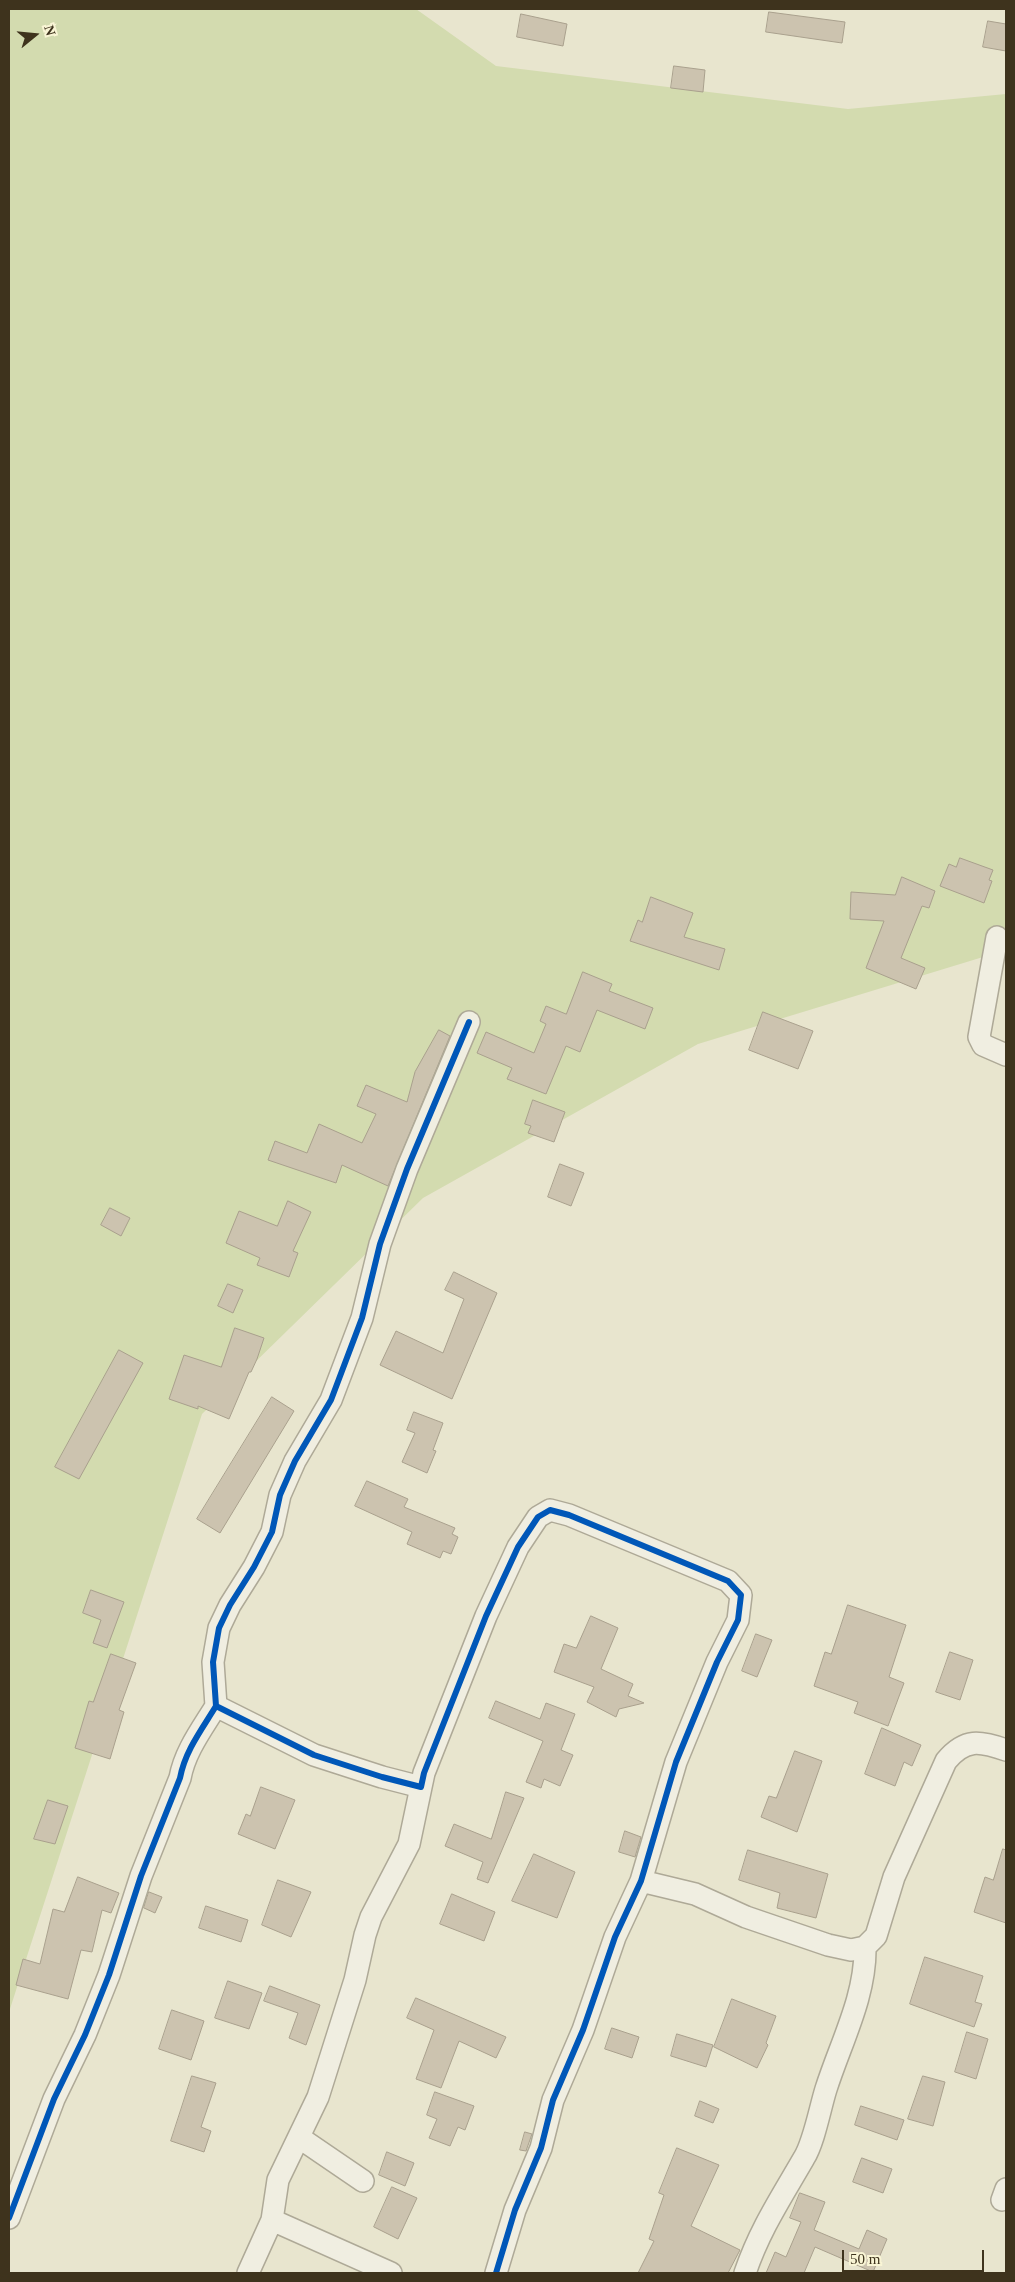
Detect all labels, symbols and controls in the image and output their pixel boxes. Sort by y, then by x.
north arrow [10,10,60,60]
text: N [41,23,58,38]
scale bar [845,2240,988,2272]
text: 50 m [850,2251,880,2267]

